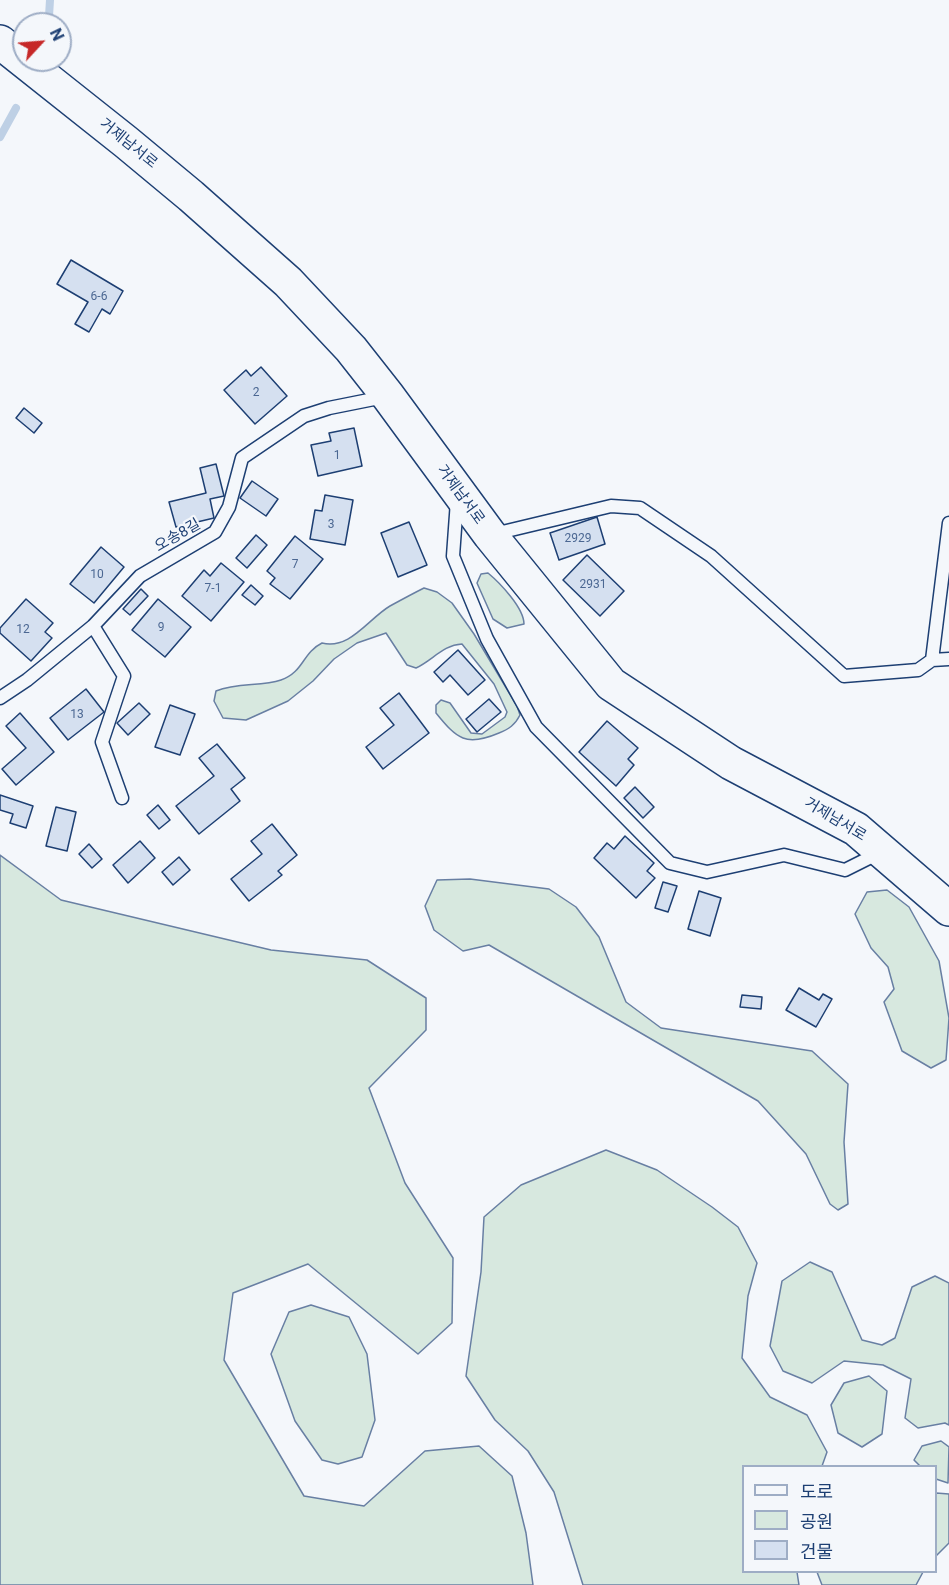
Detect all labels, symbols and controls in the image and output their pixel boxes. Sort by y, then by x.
north arrow [12,12,72,72]
text: N [46,26,68,44]
street label: 거제남서로 [96,115,160,173]
house number: 6-6 [91,290,107,304]
house number: 2 [253,386,259,400]
house number: 1 [334,449,340,463]
street label: 거제남서로 [432,462,488,528]
street label: 오송8길 [152,516,204,556]
house number: 3 [328,518,334,532]
house number: 2929 [565,532,591,546]
house number: 7 [292,558,298,572]
house number: 10 [90,568,104,582]
house number: 2931 [580,578,606,592]
house number: 7-1 [205,582,221,596]
house number: 9 [158,621,164,635]
house number: 12 [16,623,30,637]
house number: 13 [70,708,84,722]
street label: 거제남서로 [801,795,869,845]
legend [742,1465,937,1573]
text: 도로 [800,1481,833,1502]
text: 공원 [800,1511,833,1532]
text: 건물 [800,1541,833,1562]

